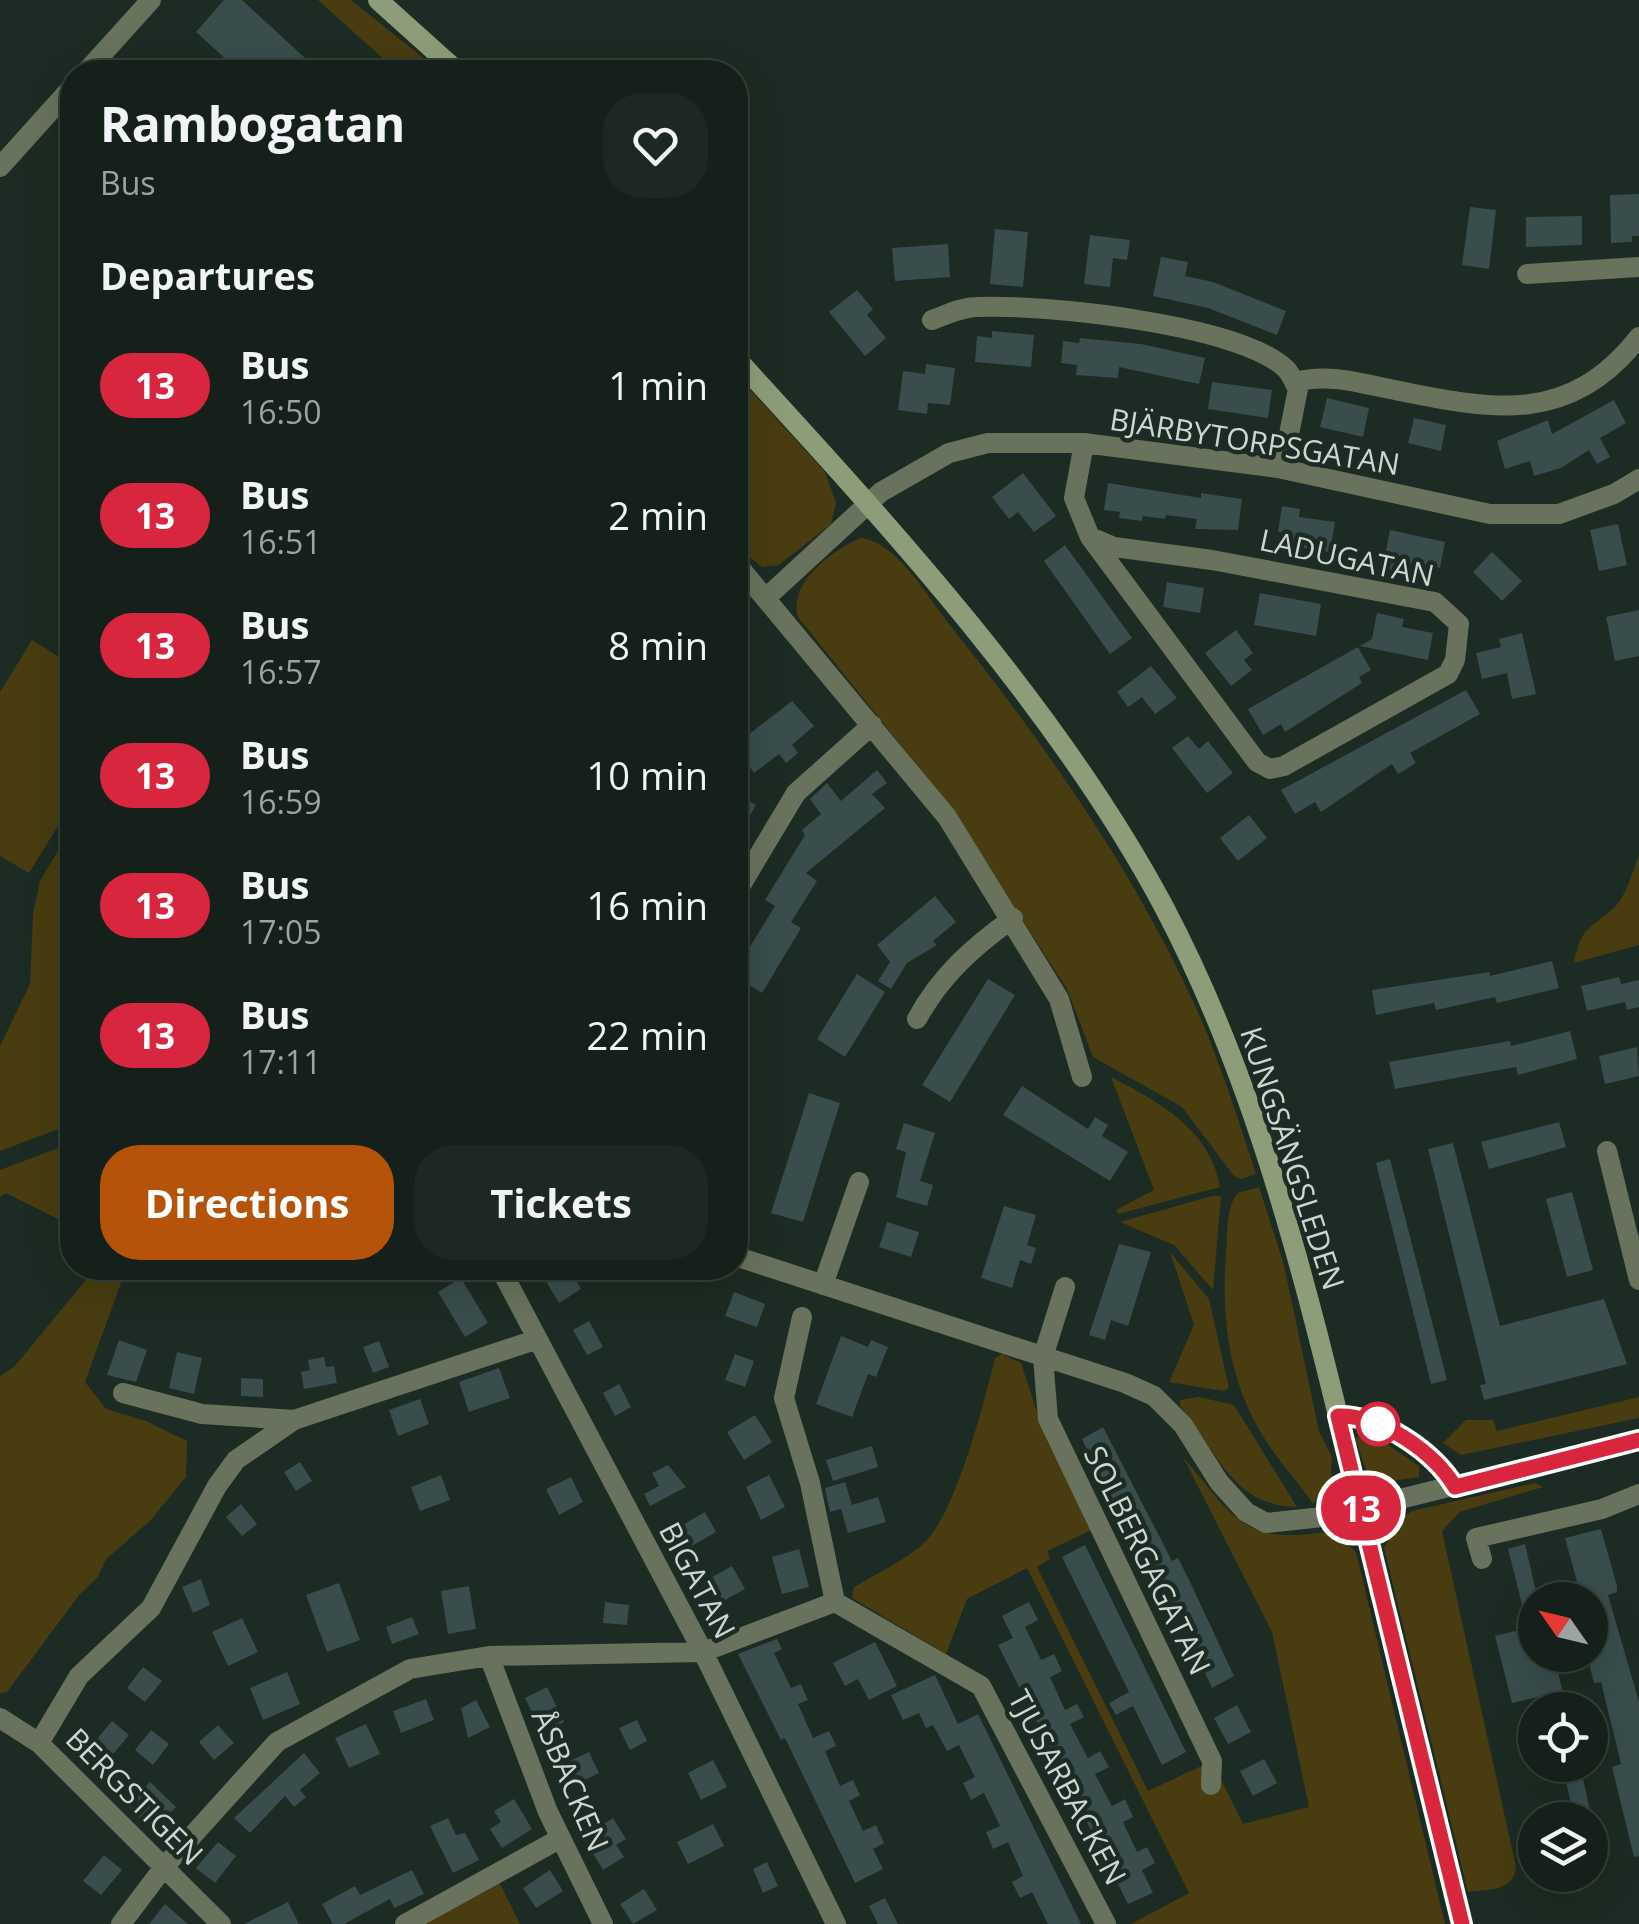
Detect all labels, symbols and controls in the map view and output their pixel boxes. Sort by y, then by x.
text: Rambogatan [100,91,405,156]
button: heart [603,93,708,198]
text: Bus [100,161,156,204]
text: Departures [100,249,315,301]
text: Bus [240,338,309,390]
text: 1 min [608,359,708,411]
text: 13 [135,362,175,409]
text: 16:50 [240,390,322,433]
street label: BJÄRBYTORPSGATAN [1107,398,1403,484]
text: Bus [240,468,309,520]
text: 2 min [608,489,708,541]
text: 13 [135,492,175,539]
street label: LADUGATAN [1256,519,1438,595]
text: 16:51 [240,520,322,563]
text: Bus [240,598,309,650]
text: 8 min [608,619,708,671]
text: 13 [135,622,175,669]
text: 16:57 [240,650,322,693]
text: Bus [240,728,309,780]
text: 10 min [587,749,708,801]
text: 13 [135,752,175,799]
text: 16:59 [240,780,322,823]
text: Bus [240,858,309,910]
text: 16 min [587,879,708,931]
text: 13 [135,882,175,929]
text: 17:05 [240,910,322,953]
text: Bus [240,988,309,1040]
text: 22 min [587,1009,708,1061]
text: 13 [135,1012,175,1059]
street label: KUNGSÄNGSLEDEN [1231,1021,1355,1295]
text: 17:11 [240,1040,322,1083]
button: Directions [100,1145,394,1260]
button: Tickets [414,1145,708,1260]
unlabelled marker [1357,1403,1399,1445]
street label: SOLBERGAGATAN [1075,1439,1221,1681]
line badge: 13 [1316,1476,1406,1540]
text: 13 [1341,1485,1381,1532]
street label: BIGATAN [650,1514,746,1646]
north arrow [1518,1582,1608,1672]
map controls [1518,1582,1608,1892]
street label: TJUSARBACKEN [999,1682,1137,1892]
button: locate [1518,1692,1608,1782]
street label: ÅSBACKEN [523,1703,619,1857]
street label: BERGSTIGEN [57,1718,213,1874]
button: layers [1518,1802,1608,1892]

